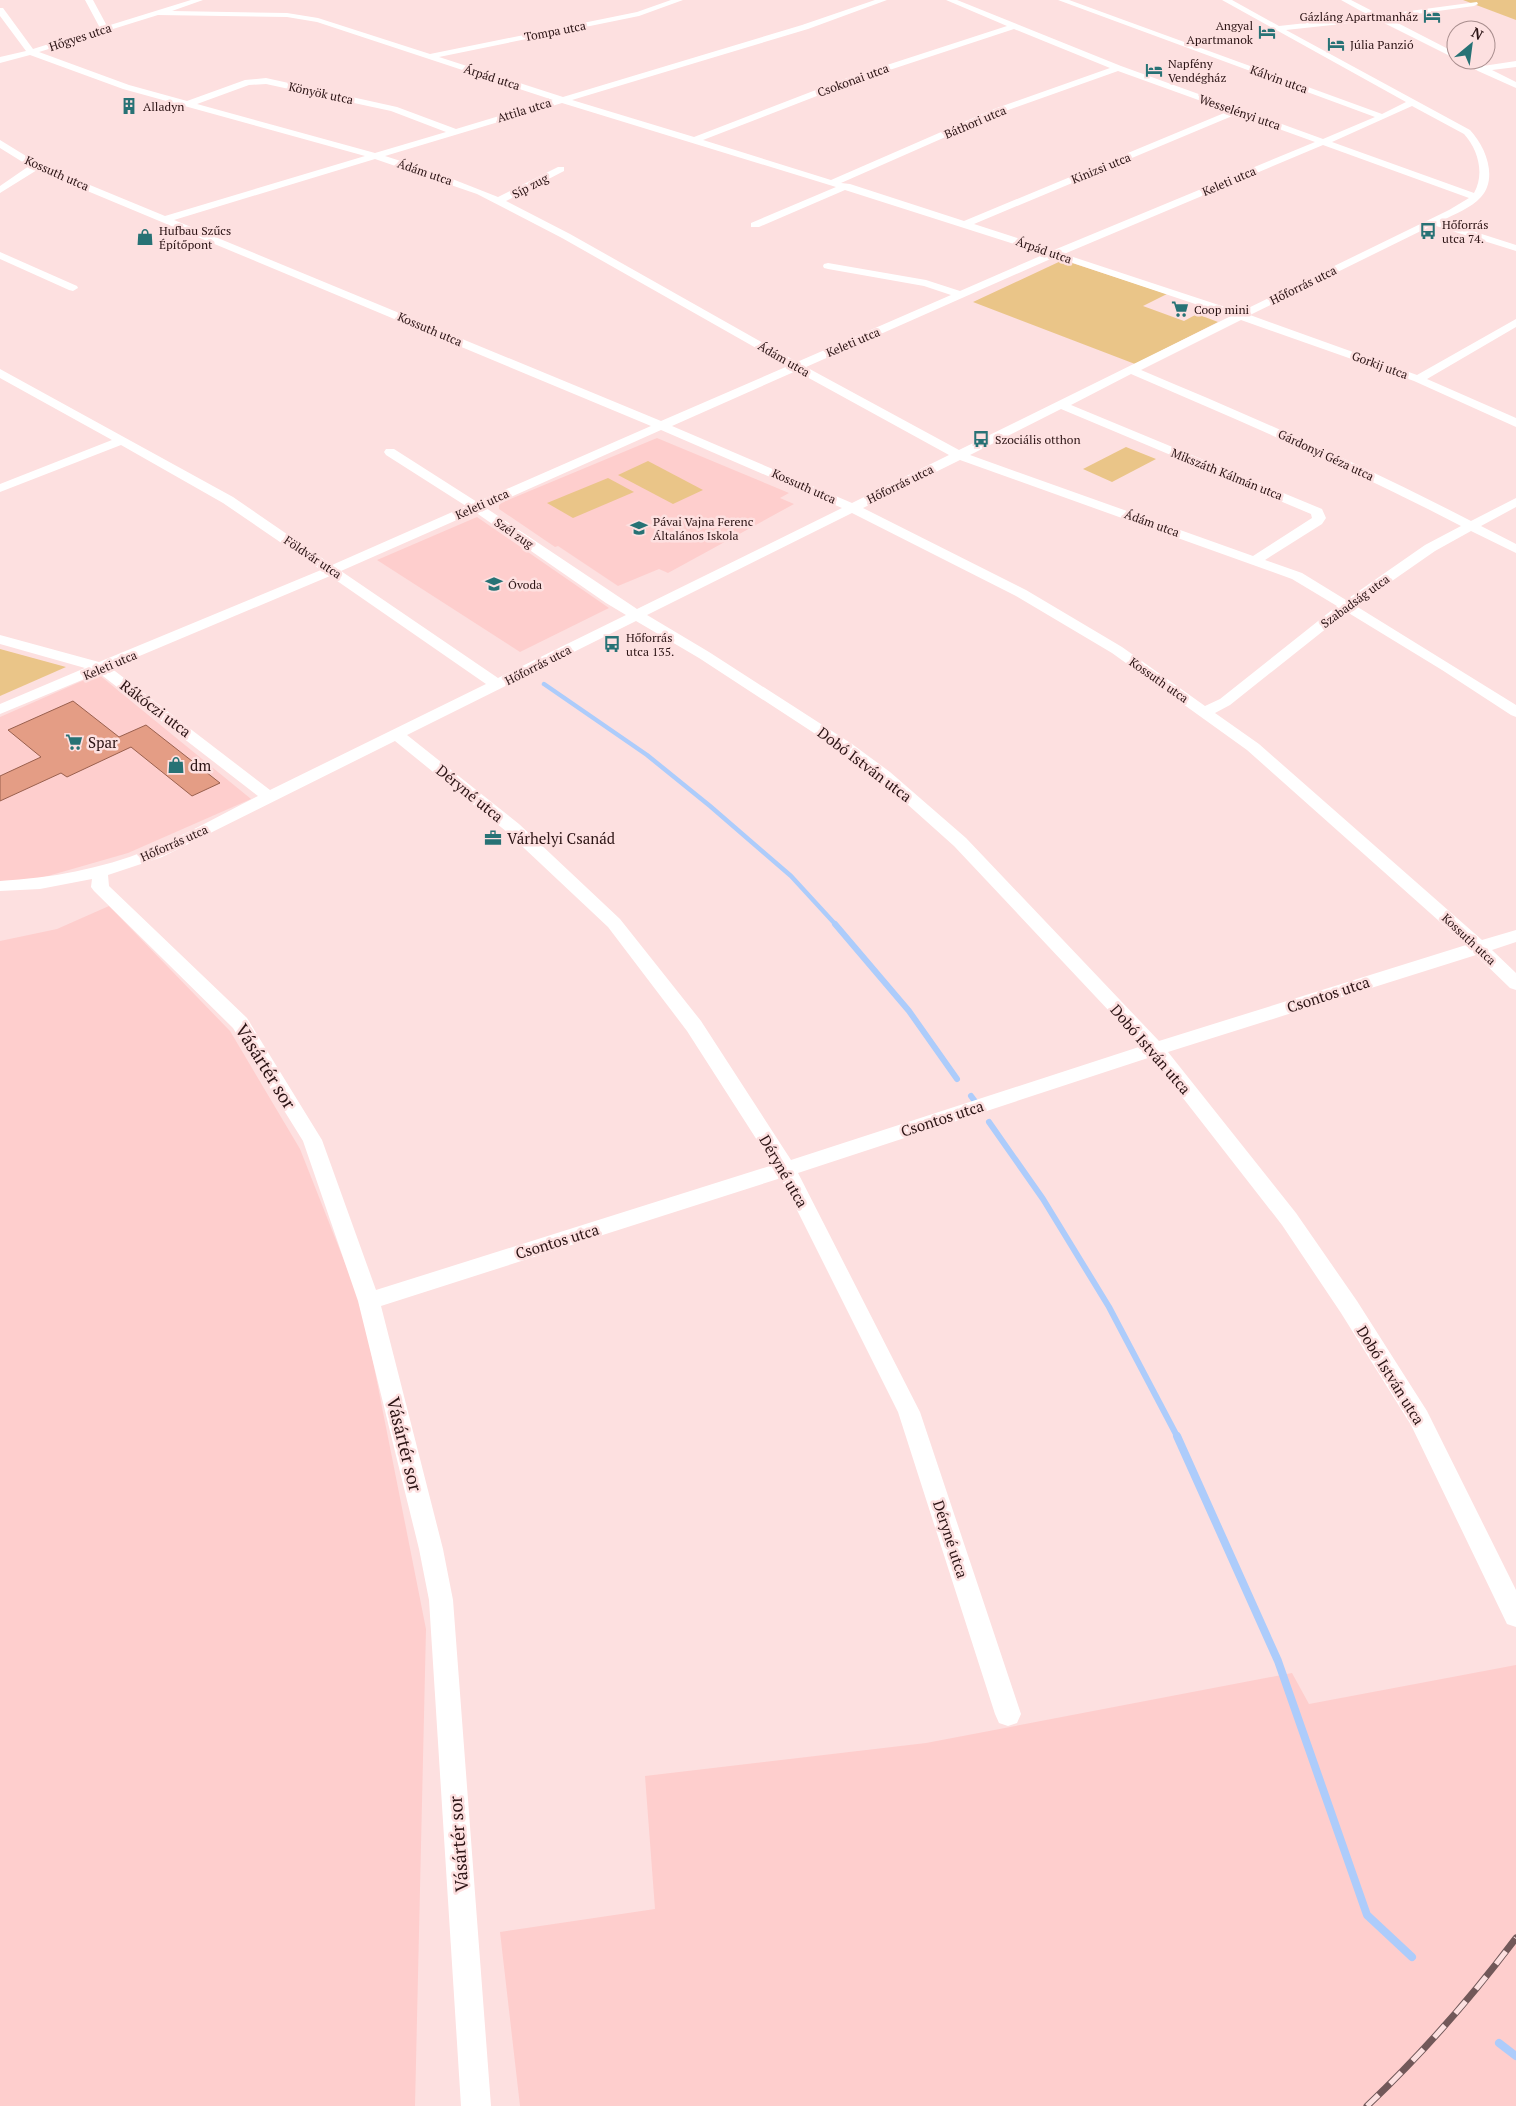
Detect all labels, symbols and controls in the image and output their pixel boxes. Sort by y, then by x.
hotel icon: Gázláng Apartmanház [1422,6,1442,26]
place label: Gázláng Apartmanház [1299,9,1418,24]
street label: Tompa utca [523,18,587,44]
place label: Angyal Apartmanok [1187,18,1254,47]
street label: Hőgyes utca [47,20,113,54]
north arrow [1446,20,1496,70]
hotel icon: Angyal Apartmanok [1257,22,1277,42]
text: N [1468,22,1487,44]
hotel icon: Júlia Panzió [1326,34,1346,54]
place label: Júlia Panzió [1350,37,1414,52]
place label: Napfény Vendégház [1168,56,1226,85]
street label: Csokonai utca [815,60,891,100]
hotel icon: Napfény Vendégház [1144,60,1164,80]
street label: Árpád utca [462,61,522,93]
street label: Kálvin utca [1248,62,1310,96]
street label: Könyök utca [287,79,355,107]
street label: Wesselényi utca [1197,91,1283,133]
street label: Attila utca [495,95,553,125]
building icon: Alladyn [119,96,139,116]
place label: Alladyn [143,99,184,114]
street label: Báthori utca [942,102,1008,142]
street label: Kinizsi utca [1069,149,1133,187]
street label: Kossuth utca [23,152,91,194]
street label: Ádám utca [396,156,454,188]
street label: Keleti utca [1200,163,1258,199]
street label: Síp zug [509,170,551,202]
place label: Hőforrás utca 74. [1442,217,1488,246]
bus stop icon: Hőforrás utca 74. [1418,221,1438,241]
place label: Hufbau Szűcs Építőpont [159,223,231,252]
shop icon: Hufbau Szűcs Építőpont [135,227,155,247]
street label: Árpád utca [1014,233,1074,267]
street label: Hőforrás utca [1267,262,1339,308]
supermarket icon: Coop mini [1170,299,1190,319]
place label: Coop mini [1194,302,1250,317]
street label: Kossuth utca [396,309,464,349]
street label: Keleti utca [824,324,882,360]
street label: Ádám utca [755,338,813,380]
street label: Gorkij utca [1350,348,1410,382]
street label: Gárdonyi Géza utca [1276,426,1376,484]
bus stop icon: Szociális otthon [971,429,991,449]
place label: Szociális otthon [995,432,1081,447]
street label: Mikszáth Kálmán utca [1169,445,1285,503]
street label: Hőforrás utca [864,461,936,507]
street label: Kossuth utca [770,465,838,507]
street label: Keleti utca [453,486,511,522]
street label: Ádám utca [1123,506,1181,540]
place label: Pávai Vajna Ferenc Általános Iskola [653,514,754,543]
street label: Szél zug [492,515,537,552]
school or university icon: Pávai Vajna Ferenc Általános Iskola [629,518,649,538]
street label: Földvár utca [281,532,345,582]
street label: Szabadság utca [1318,571,1392,631]
school or university icon: Óvoda [484,574,504,594]
place label: Óvoda [508,577,542,592]
place label: Hőforrás utca 135. [626,630,674,659]
bus stop icon: Hőforrás utca 135. [602,634,622,654]
street label: Hőforrás utca [502,642,574,688]
street label: Keleti utca [81,647,139,683]
street label: Kossuth utca [1127,654,1191,706]
street label: Rákóczi utca [116,675,196,741]
street label: Dobó István utca [814,722,916,806]
supermarket icon: Spar [64,732,84,752]
place label: Spar [88,732,118,752]
shop icon: dm [166,755,186,775]
place label: dm [190,755,211,775]
street label: Déryné utca [432,760,508,826]
street label: Hőforrás utca [138,821,210,865]
office icon: Várhelyi Csanád [483,828,503,848]
place label: Várhelyi Csanád [507,828,615,848]
street label: Kossuth utca [1439,910,1499,968]
street label: Csontos utca [1284,971,1372,1017]
street label: Dobó István utca [1106,1000,1196,1098]
street label: Vásártér sor [230,1019,302,1113]
street label: Csontos utca [898,1095,986,1141]
street label: Déryné utca [755,1131,813,1211]
street label: Csontos utca [513,1219,601,1263]
street label: Dobó István utca [1353,1322,1430,1428]
street label: Vásártér sor [382,1394,428,1494]
street label: Déryné utca [929,1498,973,1581]
street label: Vásártér sor [443,1795,473,1893]

